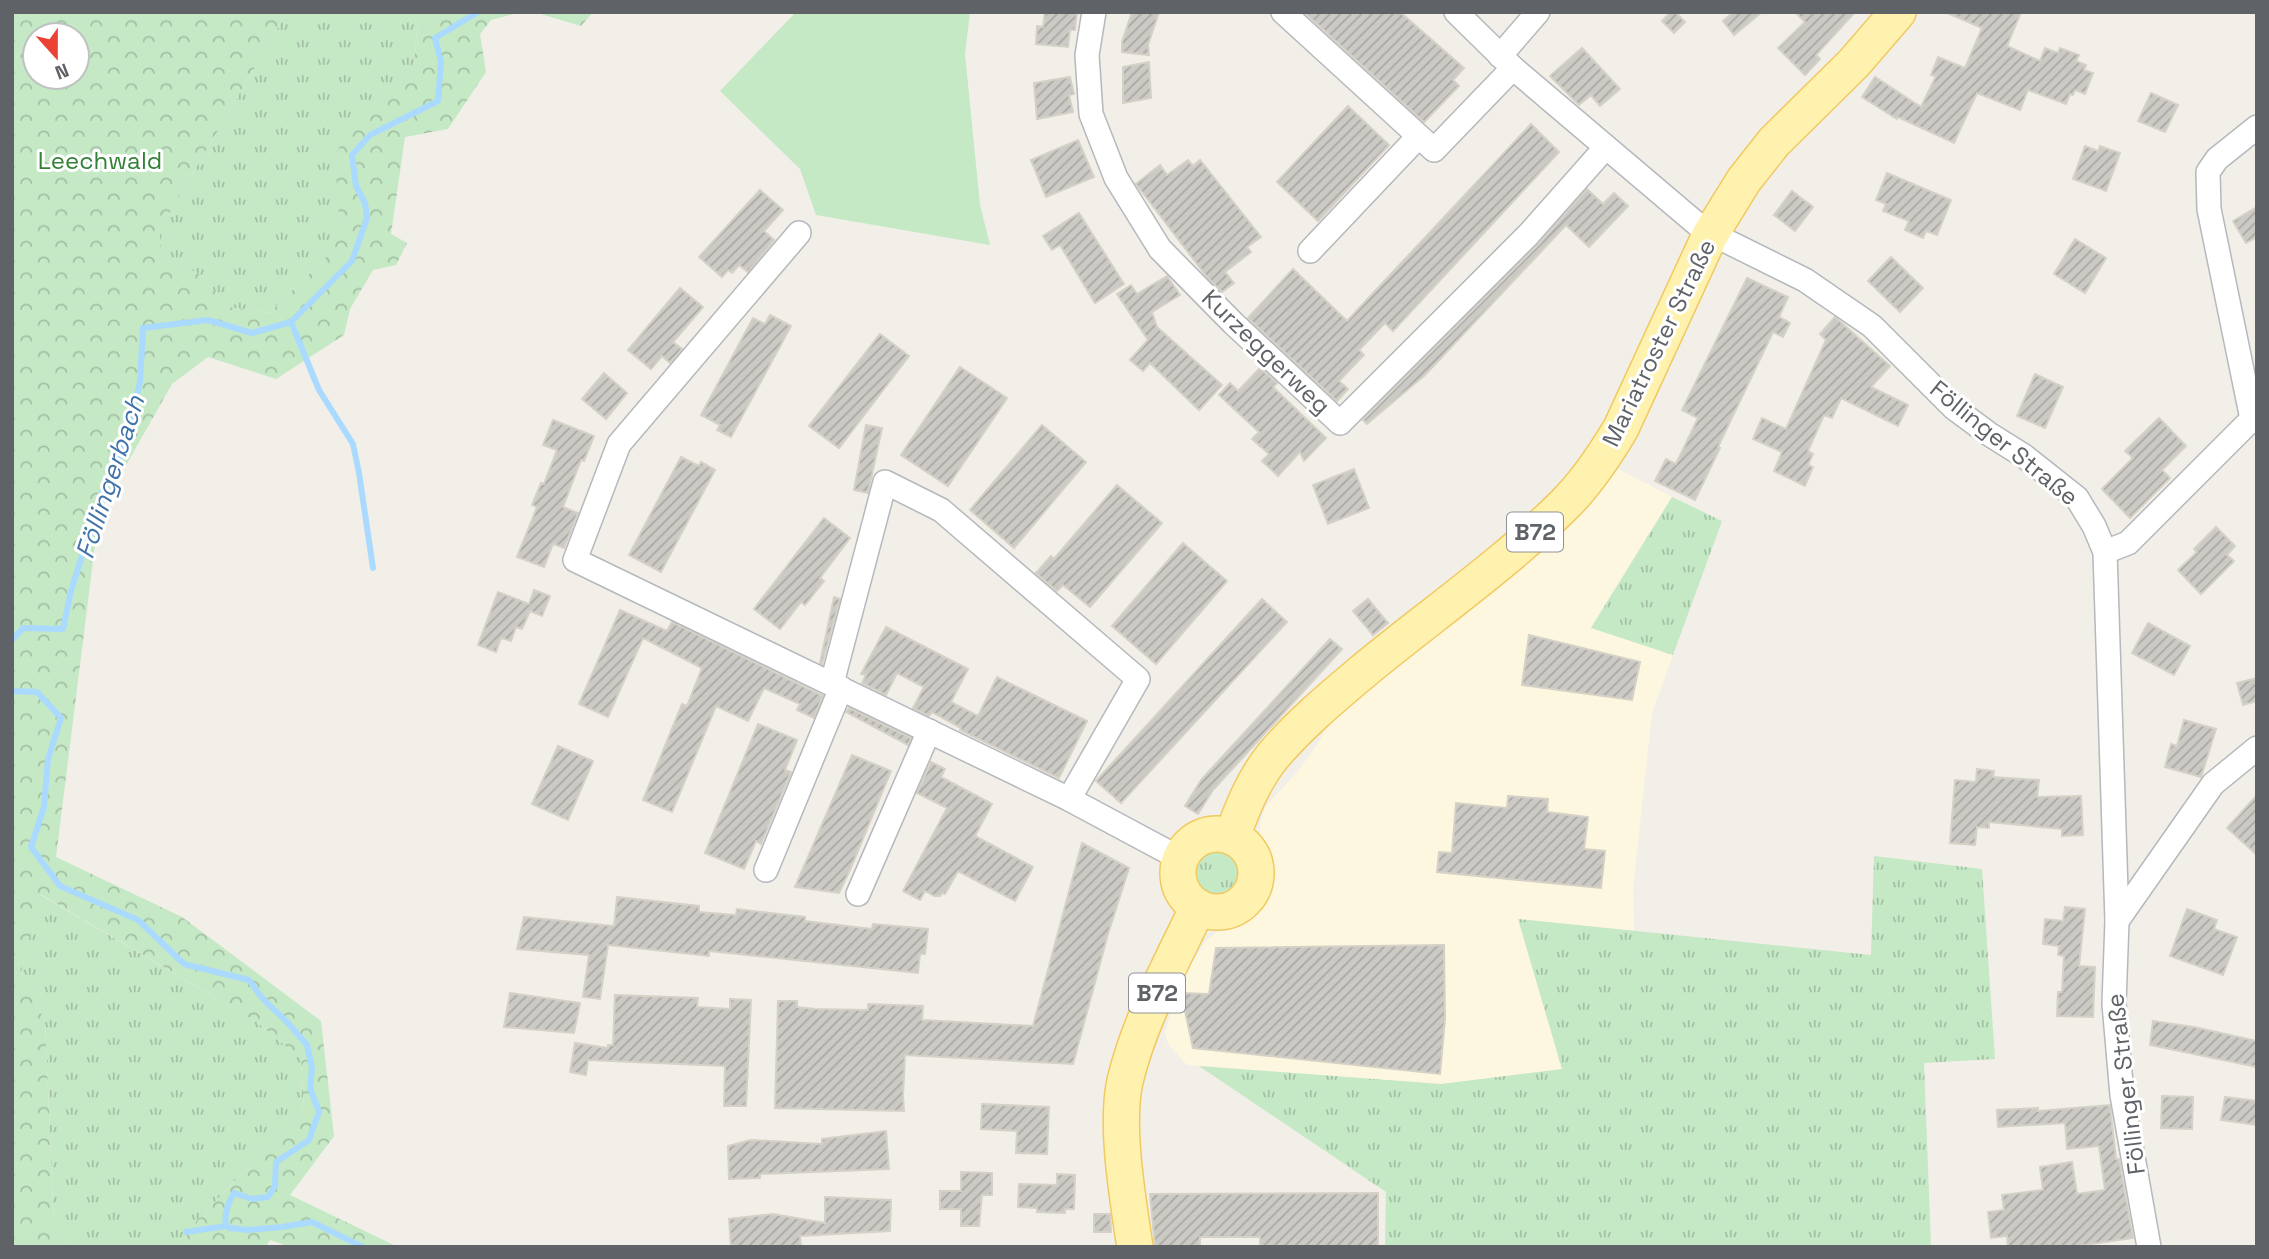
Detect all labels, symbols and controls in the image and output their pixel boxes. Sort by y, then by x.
north arrow [21,21,91,91]
text: N [51,57,72,85]
park label: Leechwald [38,145,162,176]
street label: Mariatroster Straße [1595,234,1722,452]
street label: Kurzeggerweg [1195,282,1337,421]
street label: Föllinger Straße [1924,373,2085,512]
water label: Föllingerbach [68,390,153,563]
road number: B72 [1507,512,1563,552]
road number: B72 [1129,974,1185,1012]
street label: Föllinger Straße [2099,992,2152,1176]

